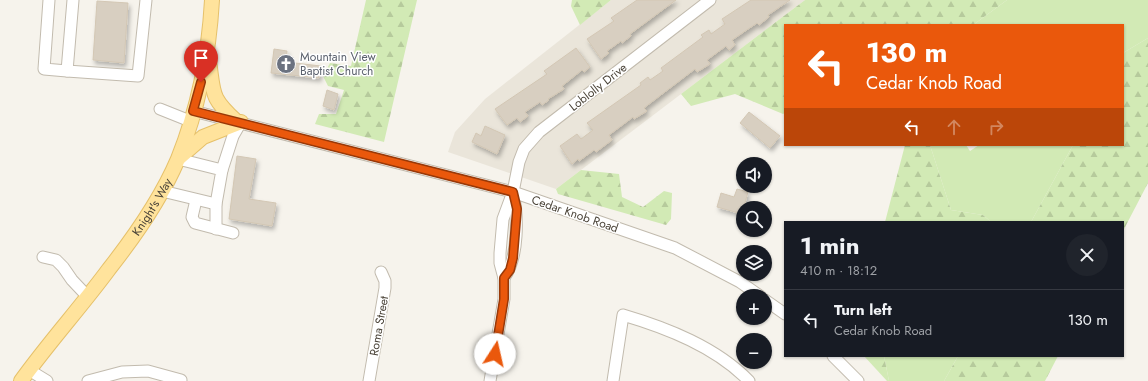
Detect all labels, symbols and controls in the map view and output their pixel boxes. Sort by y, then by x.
text: 130 m [866,32,948,73]
icon: left [800,40,852,92]
pin [184,41,218,82]
icon: arrive [190,47,212,69]
place label: Mountain View Baptist Church [300,48,377,80]
church icon: Mountain View Baptist Church [275,53,297,75]
street label: Loblolly Drive [565,59,631,115]
text: Cedar Knob Road [866,70,1002,96]
icon: left [901,116,923,138]
icon: ahead [943,116,965,138]
icon: right [985,116,1007,138]
map controls [736,157,772,369]
button: sound [736,157,772,193]
street label: Knight's Way [127,174,177,240]
street label: Cedar Knob Road [529,191,621,237]
button: search [736,201,772,237]
text: 1 min [800,228,860,263]
button: close [1066,234,1108,276]
button: layers [736,245,772,281]
text: 410 m · 18:12 [800,261,877,280]
button: + [736,289,772,325]
street label: Roma Street [365,294,393,357]
text: Turn left [834,299,892,321]
icon: left [800,309,822,331]
text: 130 m [1068,309,1108,331]
text: Cedar Knob Road [834,321,932,340]
position arrow [474,333,516,375]
button: − [736,333,772,369]

